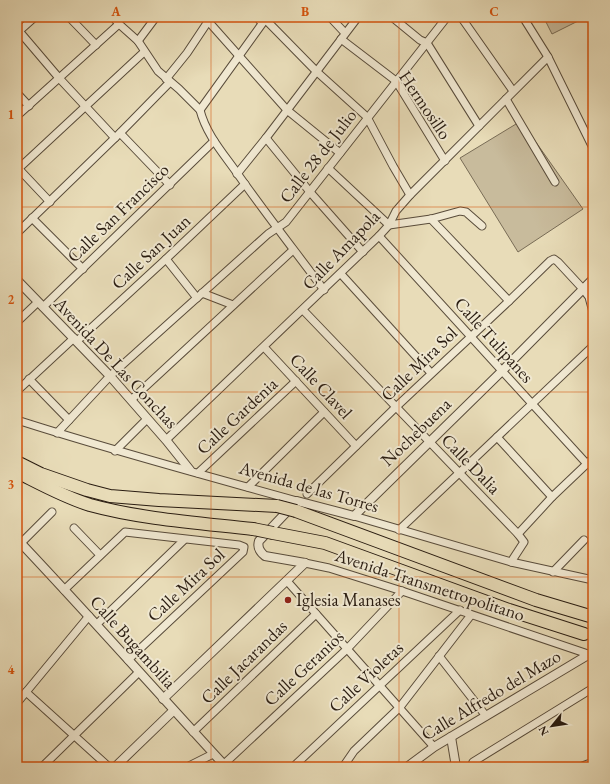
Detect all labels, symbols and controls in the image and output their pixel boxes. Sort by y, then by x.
text: A [110,3,121,20]
text: B [301,3,309,20]
text: C [489,3,499,20]
street label: Hermosillo [394,66,457,144]
street label: Calle 28 de Julio [274,104,362,207]
text: 1 [8,106,15,123]
street label: Calle San Francisco [62,158,174,267]
street label: Calle Amapola [297,204,385,294]
street label: Calle San Juan [106,209,195,294]
text: 2 [8,291,15,308]
street label: Avenida De Las Conchas [49,291,183,433]
street label: Calle Tulipanes [450,292,539,388]
street label: Calle Mira Sol [375,321,462,406]
street label: Calle Clavel [285,348,358,423]
street label: Calle Gardenia [191,372,283,459]
street label: Nochebuena [376,392,456,471]
street label: Calle Dalia [437,428,507,500]
street label: Avenida de las Torres [236,455,382,517]
text: 3 [8,476,15,493]
street label: Calle Mira Sol [142,543,229,626]
street label: Avenida Transmetropolitano [332,543,528,626]
place label: Iglesia Manases [296,588,401,611]
street label: Calle Bugambilia [85,590,182,694]
marker: Iglesia Manases [283,595,293,605]
street label: Calle Jacarandas [196,614,292,709]
street label: Calle Geranios [259,625,349,711]
street label: Calle Violetas [323,636,408,717]
street label: Calle Alfredo del Mazo [417,644,565,745]
text: 4 [8,661,15,678]
north arrow [532,706,572,746]
text: N [535,724,552,738]

